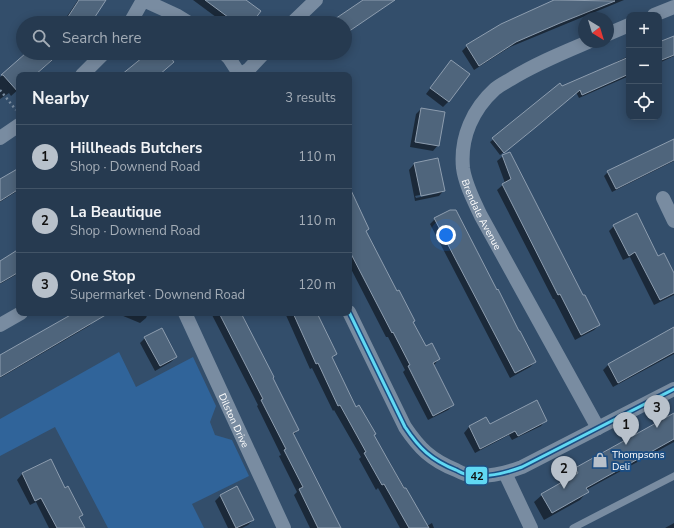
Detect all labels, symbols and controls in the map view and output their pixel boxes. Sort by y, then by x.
north arrow [578,12,614,48]
map controls [626,12,662,120]
button: + [626,12,662,48]
search box [16,16,352,60]
icon: search [30,27,52,49]
text: Search here [62,28,142,48]
button: − [626,48,662,84]
button: locate [626,84,662,120]
text: Nearby [32,87,89,110]
text: 3 results [285,89,336,107]
text: Hillheads Butchers [70,138,202,158]
text: 1 [41,148,49,166]
text: 110 m [298,148,336,166]
text: Shop · Downend Road [70,158,200,176]
street label: Brendale Avenue [458,177,504,253]
text: La Beautique [70,202,161,222]
text: 2 [41,212,49,230]
text: 110 m [298,212,336,230]
text: Shop · Downend Road [70,222,200,240]
your location [436,225,456,245]
text: One Stop [70,266,135,286]
text: 3 [41,276,49,294]
text: 120 m [298,276,336,294]
text: Supermarket · Downend Road [70,286,245,304]
street label: Dilston Drive [215,391,252,450]
pin: 3 [644,395,670,428]
pin: 1 [613,412,639,445]
place label: Thompsons Deli [612,448,665,474]
shop icon: Thompsons Deli [591,451,609,469]
pin: 2 [551,456,577,489]
line badge: 42 [465,466,488,485]
text: 42 [470,469,484,484]

